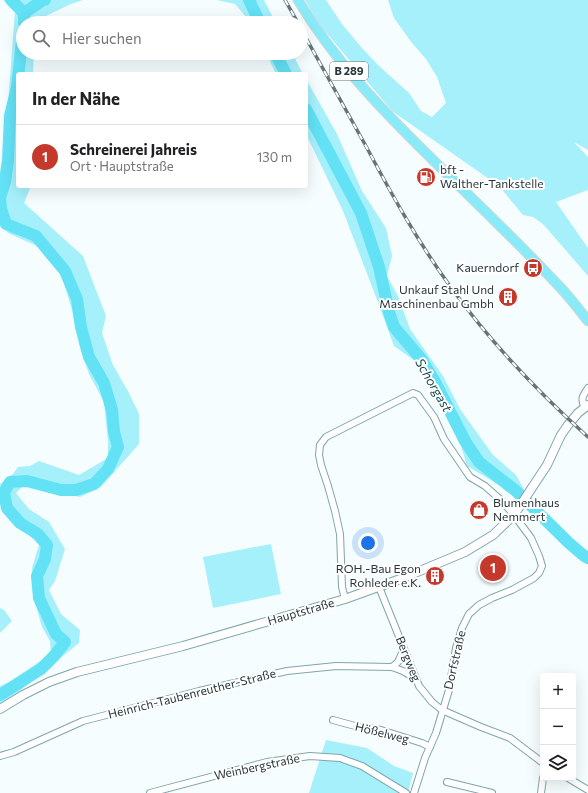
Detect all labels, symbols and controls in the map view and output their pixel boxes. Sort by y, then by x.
search box [16,16,308,60]
icon: search [30,27,52,49]
text: Hier suchen [62,29,142,47]
road number: B 289 [330,62,368,80]
text: In der Nähe [32,88,120,109]
text: Schreinerei Jahreis [70,140,197,158]
text: 1 [42,149,48,165]
text: 130 m [257,149,292,165]
text: Ort · Hauptstraße [70,158,174,174]
place label: bft - Walther-Tankstelle [440,162,544,190]
fuel station icon: bft - Walther-Tankstelle [415,166,437,188]
bus stop icon: Kauerndorf [522,257,544,279]
place label: Kauerndorf [456,260,519,274]
place label: Unkauf Stahl Und Maschinenbau Gmbh [379,282,494,310]
building icon: Unkauf Stahl Und Maschinenbau Gmbh [497,286,519,308]
water label: Schorgast [412,355,456,415]
place label: Blumenhaus Nemmert [493,495,560,523]
shop icon: Blumenhaus Nemmert [468,499,490,521]
your location [358,533,378,553]
pin: 1 [480,553,506,583]
place label: ROH.-Bau Egon Rohleder e.K. [336,561,421,589]
building icon: ROH.-Bau Egon Rohleder e.K. [424,565,446,587]
street label: Hauptstraße [266,595,336,627]
street label: Dorfstraße [440,629,468,691]
street label: Bergweg [394,634,425,684]
street label: Heinrich-Taubenreuther-Straße [106,665,277,721]
map controls [540,673,576,781]
button: + [540,673,576,709]
button: − [540,709,576,745]
street label: Hößelweg [354,719,411,746]
button: layers [540,745,576,781]
street label: Weinbergstraße [213,750,301,782]

